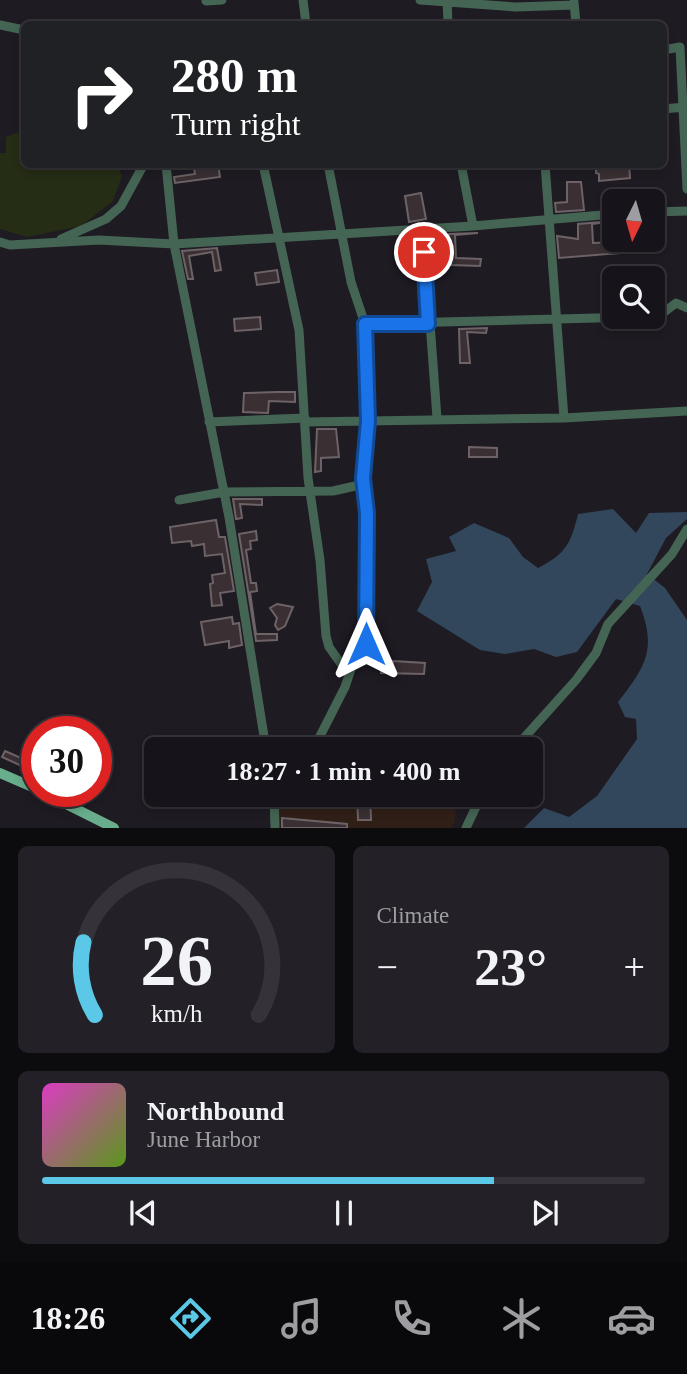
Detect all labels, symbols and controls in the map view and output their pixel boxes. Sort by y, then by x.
text: 280 m [171,48,298,103]
icon: right [56,49,147,140]
text: Turn right [171,106,301,142]
north arrow [602,189,665,252]
map controls [602,189,665,329]
pin [394,222,454,282]
icon: arrive [405,233,443,271]
button: search [602,266,665,329]
position arrow [329,607,403,681]
speed limit sign: 30 [21,716,112,807]
text: 18:27 · 1 min · 400 m [227,757,461,786]
text: Climate [377,903,449,928]
text: 26 [140,921,213,1002]
text: 23° [474,939,547,996]
text: − [377,946,398,988]
text: + [624,946,645,988]
text: km/h [151,1000,202,1027]
text: Northbound [147,1097,284,1126]
text: June Harbor [147,1127,260,1152]
icon: previous [124,1194,162,1232]
icon: pause [325,1194,363,1232]
icon: next [526,1194,564,1232]
icon: directions [166,1294,215,1343]
icon: music [277,1294,326,1343]
icon: phone [387,1294,436,1343]
icon: climate [497,1294,546,1343]
icon: car [607,1294,656,1343]
text: 18:26 [31,1300,105,1336]

